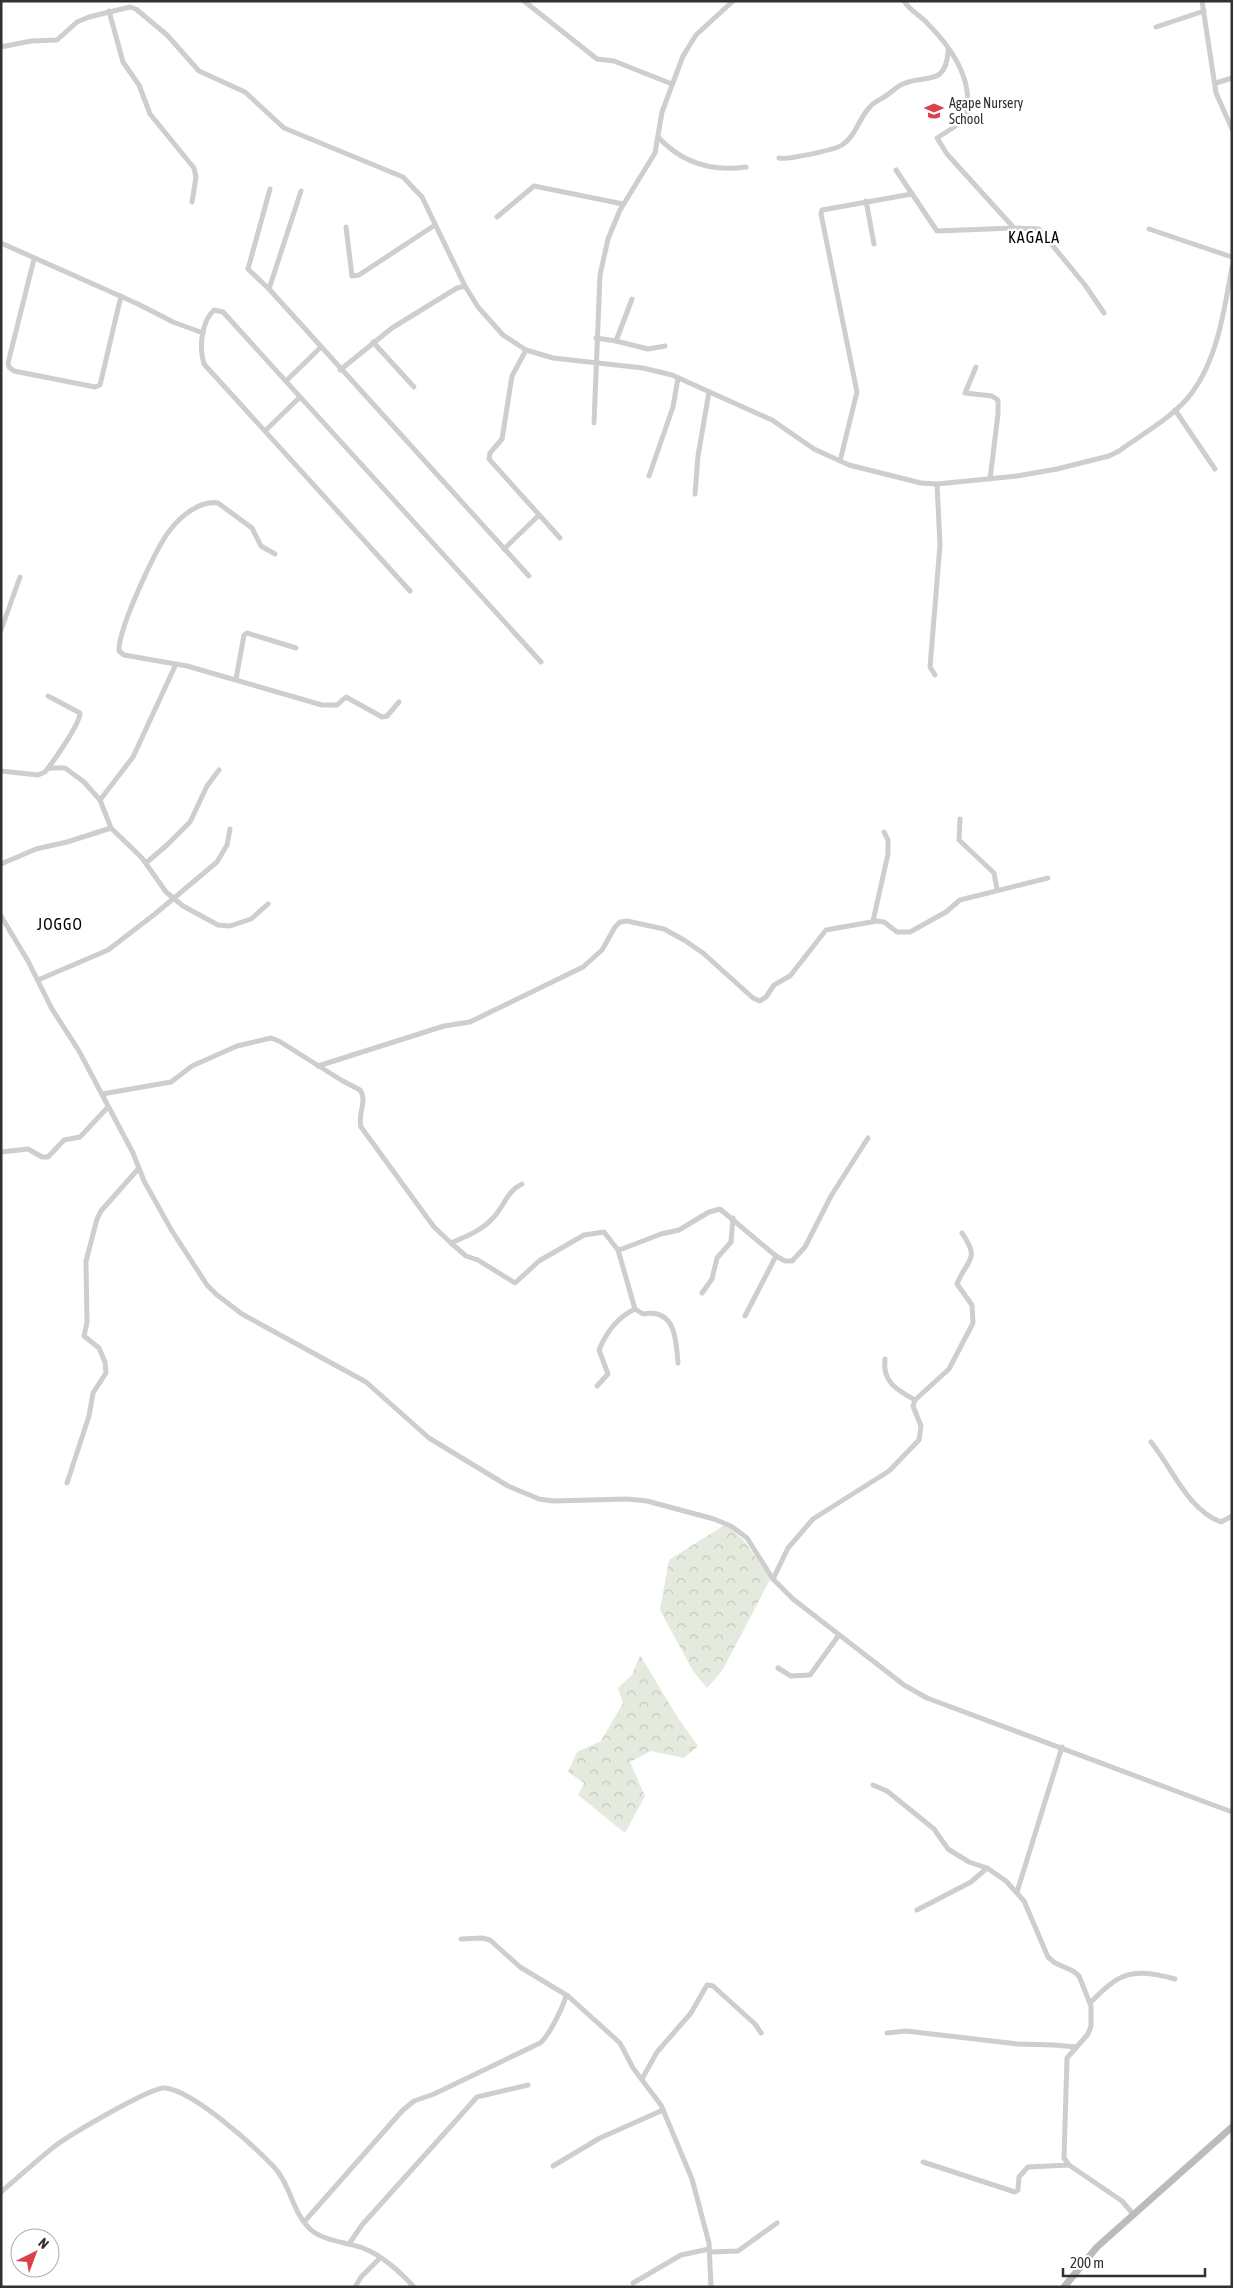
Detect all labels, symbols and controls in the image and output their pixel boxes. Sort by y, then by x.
place label: Agape Nursery School [949,95,1024,127]
school or university icon: Agape Nursery School [923,100,945,122]
district label: KAGALA [1008,228,1060,246]
district label: JOGGO [37,915,83,933]
north arrow [10,2228,60,2278]
text: N [35,2235,52,2252]
scale bar [1063,2246,1206,2278]
text: 200 m [1070,2254,1104,2271]

